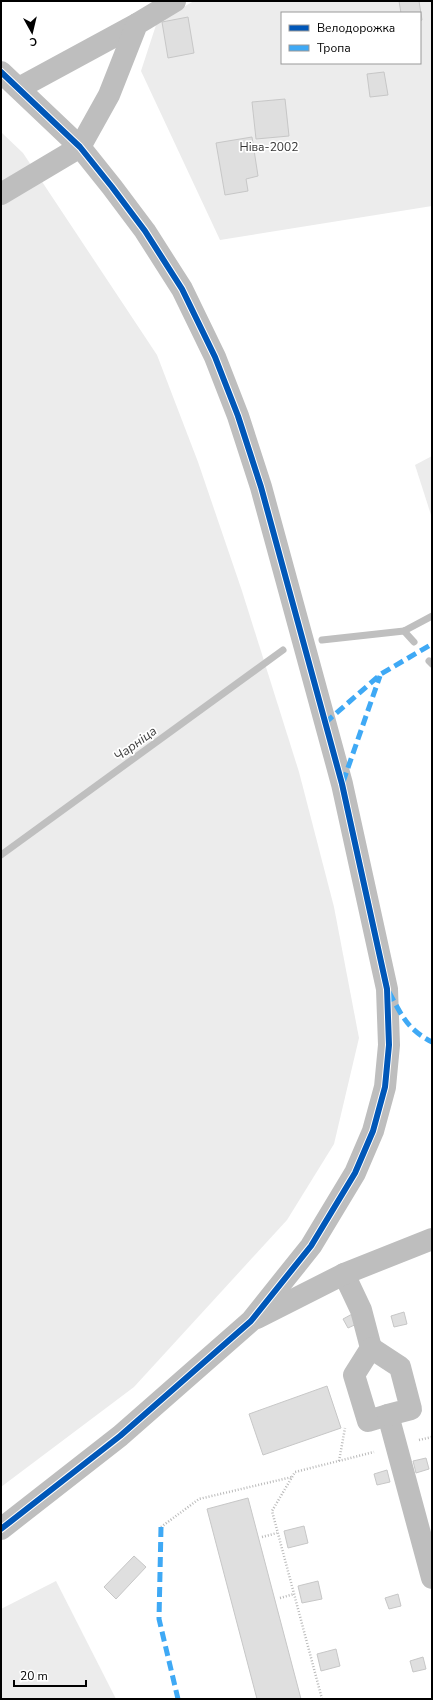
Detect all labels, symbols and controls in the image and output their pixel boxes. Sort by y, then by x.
north arrow [12,12,52,52]
legend [281,12,421,64]
text: Велодорожка [317,20,395,36]
text: С [28,33,38,49]
text: Тропа [317,40,351,56]
park label: Ніва-2002 [240,139,298,155]
water label: Чарніца [110,722,161,766]
scale bar [14,1662,86,1688]
text: 20 m [20,1668,48,1684]

